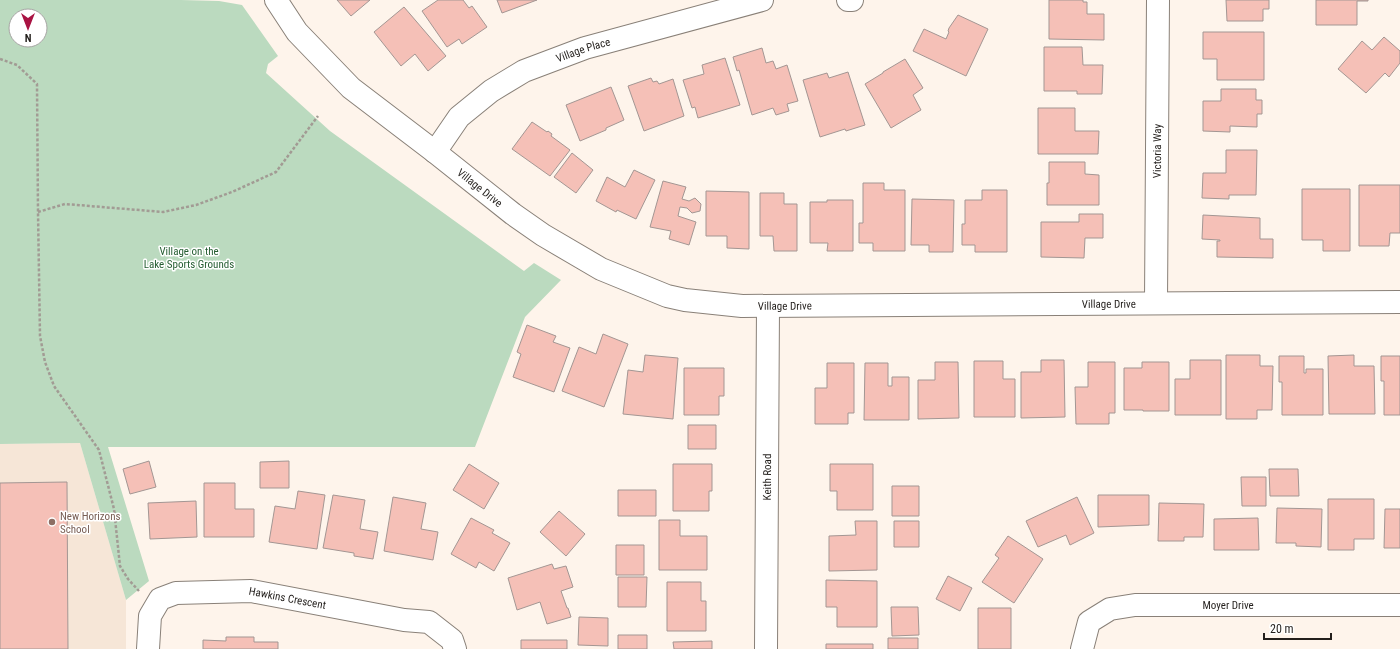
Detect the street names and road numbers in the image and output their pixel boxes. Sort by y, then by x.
street label: Village Place [554,35,612,65]
street label: Victoria Way [1151,123,1164,178]
street label: Village Drive [454,166,505,210]
street label: Village Drive [1082,298,1136,311]
street label: Village Drive [758,300,812,313]
street label: Keith Road [761,454,774,500]
street label: Hawkins Crescent [248,585,327,612]
street label: Moyer Drive [1202,599,1254,612]

